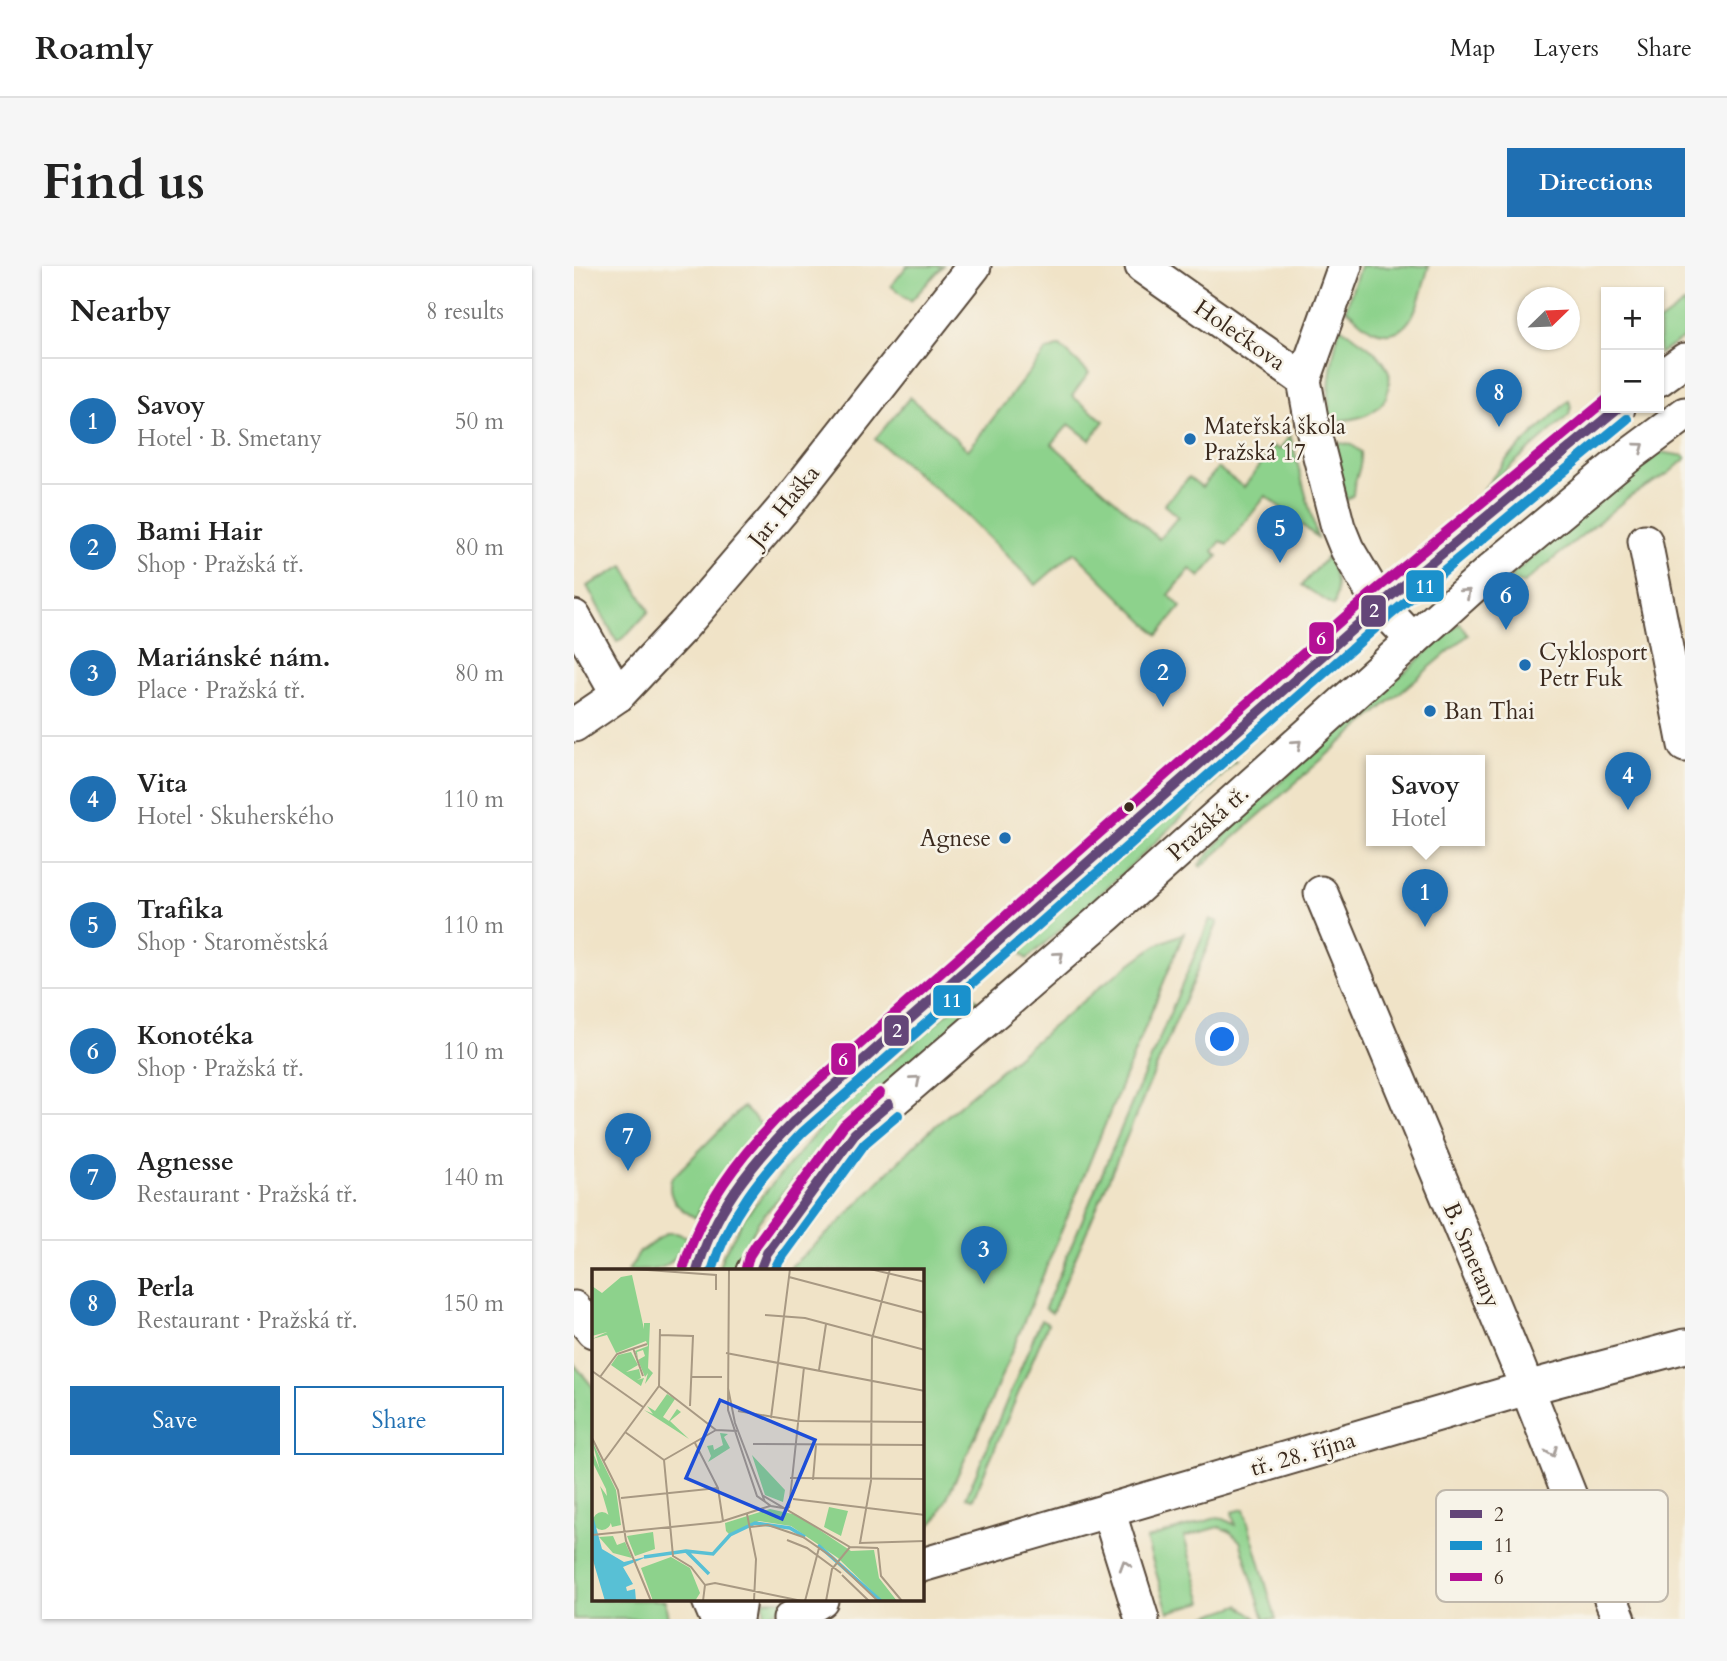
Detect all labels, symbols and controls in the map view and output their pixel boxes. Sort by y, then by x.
text: Roamly [35,26,154,71]
text: Map [1450,32,1496,65]
text: Layers [1534,32,1599,65]
text: Share [1637,32,1692,65]
button: Directions [1507,148,1685,217]
text: Find us [42,149,205,216]
north arrow [1517,287,1580,350]
map controls [1601,287,1664,413]
button: + [1601,287,1664,350]
text: Nearby [70,291,171,332]
street label: Holečkova [1188,292,1292,378]
text: 8 results [426,296,504,327]
button: − [1601,350,1664,413]
pin: 8 [1476,369,1522,427]
text: Savoy [137,388,205,423]
text: 1 [87,406,99,437]
text: 50 m [455,406,504,437]
place label: Mateřská škola Pražská 17 [1204,411,1346,468]
text: Hotel · B. Smetany [137,423,322,454]
marker: Mateřská škola Pražská 17 [1182,431,1198,447]
one-way arrow [1632,443,1645,455]
street label: Jar. Haška [739,458,827,556]
pin: 5 [1257,505,1303,563]
text: Bami Hair [137,514,262,549]
text: 2 [87,532,99,563]
text: 80 m [455,532,504,563]
text: Shop · Pražská tř. [137,549,304,580]
line badge: 11 [1405,569,1445,603]
pin: 6 [1483,572,1529,630]
text: 11 [1415,574,1435,600]
one-way arrow [1457,589,1470,601]
line badge: 2 [1360,594,1387,628]
text: 2 [1369,598,1379,624]
line badge: 6 [1308,621,1335,655]
text: 6 [1316,626,1326,652]
place label: Cyklosport Petr Fuk [1539,637,1647,694]
text: Mariánské nám. [137,640,330,675]
pin: 2 [1140,649,1186,707]
marker: Cyklosport Petr Fuk [1517,657,1533,673]
text: 3 [87,658,99,689]
text: 80 m [455,658,504,689]
text: Place · Pražská tř. [137,675,305,706]
place label: Ban Thai [1444,696,1535,727]
marker: Ban Thai [1422,703,1438,719]
one-way arrow [1289,740,1302,752]
pin: 4 [1605,752,1651,810]
popup [1366,755,1485,846]
text: Vita [137,766,187,801]
text: Savoy [1391,768,1460,803]
street label: Pražská tř. [1161,778,1255,868]
text: 4 [87,784,99,815]
text: 110 m [443,784,504,815]
unlabelled marker [1122,800,1136,814]
text: Hotel · Skuherského [137,801,334,832]
text: Hotel [1391,803,1447,834]
place label: Agnese [920,823,991,854]
marker: Agnese [997,830,1013,846]
pin: 1 [1402,869,1448,927]
text: Trafika [137,892,224,927]
text: 5 [87,910,99,941]
text: 110 m [443,910,504,941]
text: Shop · Staroměstská [137,927,328,958]
one-way arrow [1051,952,1064,964]
line badge: 11 [932,984,972,1017]
text: 11 [942,988,962,1014]
line badge: 2 [883,1014,910,1047]
text: Konotéka [137,1018,254,1053]
text: 2 [892,1018,902,1044]
your location [1205,1022,1239,1056]
text: 6 [87,1036,99,1067]
text: 110 m [443,1036,504,1067]
line badge: 6 [830,1042,857,1076]
text: 6 [838,1047,848,1073]
text: Shop · Pražská tř. [137,1053,304,1084]
one-way arrow [908,1076,921,1088]
pin: 7 [605,1113,651,1171]
text: Agnesse [137,1144,234,1179]
text: 7 [87,1162,99,1193]
text: 140 m [443,1162,504,1193]
text: Restaurant · Pražská tř. [137,1179,358,1210]
street label: B. Smetany [1436,1198,1508,1312]
pin: 3 [961,1226,1007,1284]
inset map [592,1269,924,1602]
text: Perla [137,1270,194,1305]
text: 8 [87,1288,99,1319]
text: 150 m [443,1288,504,1319]
text: Restaurant · Pražská tř. [137,1305,358,1336]
button: Save [70,1386,280,1455]
button: Share [294,1386,504,1455]
street label: tř. 28. října [1247,1424,1359,1484]
one-way arrow [1544,1445,1558,1457]
legend [1436,1490,1668,1602]
text: 2 [1494,1502,1504,1528]
text: 11 [1494,1533,1513,1559]
one-way arrow [1118,1559,1133,1571]
text: 6 [1494,1565,1504,1591]

